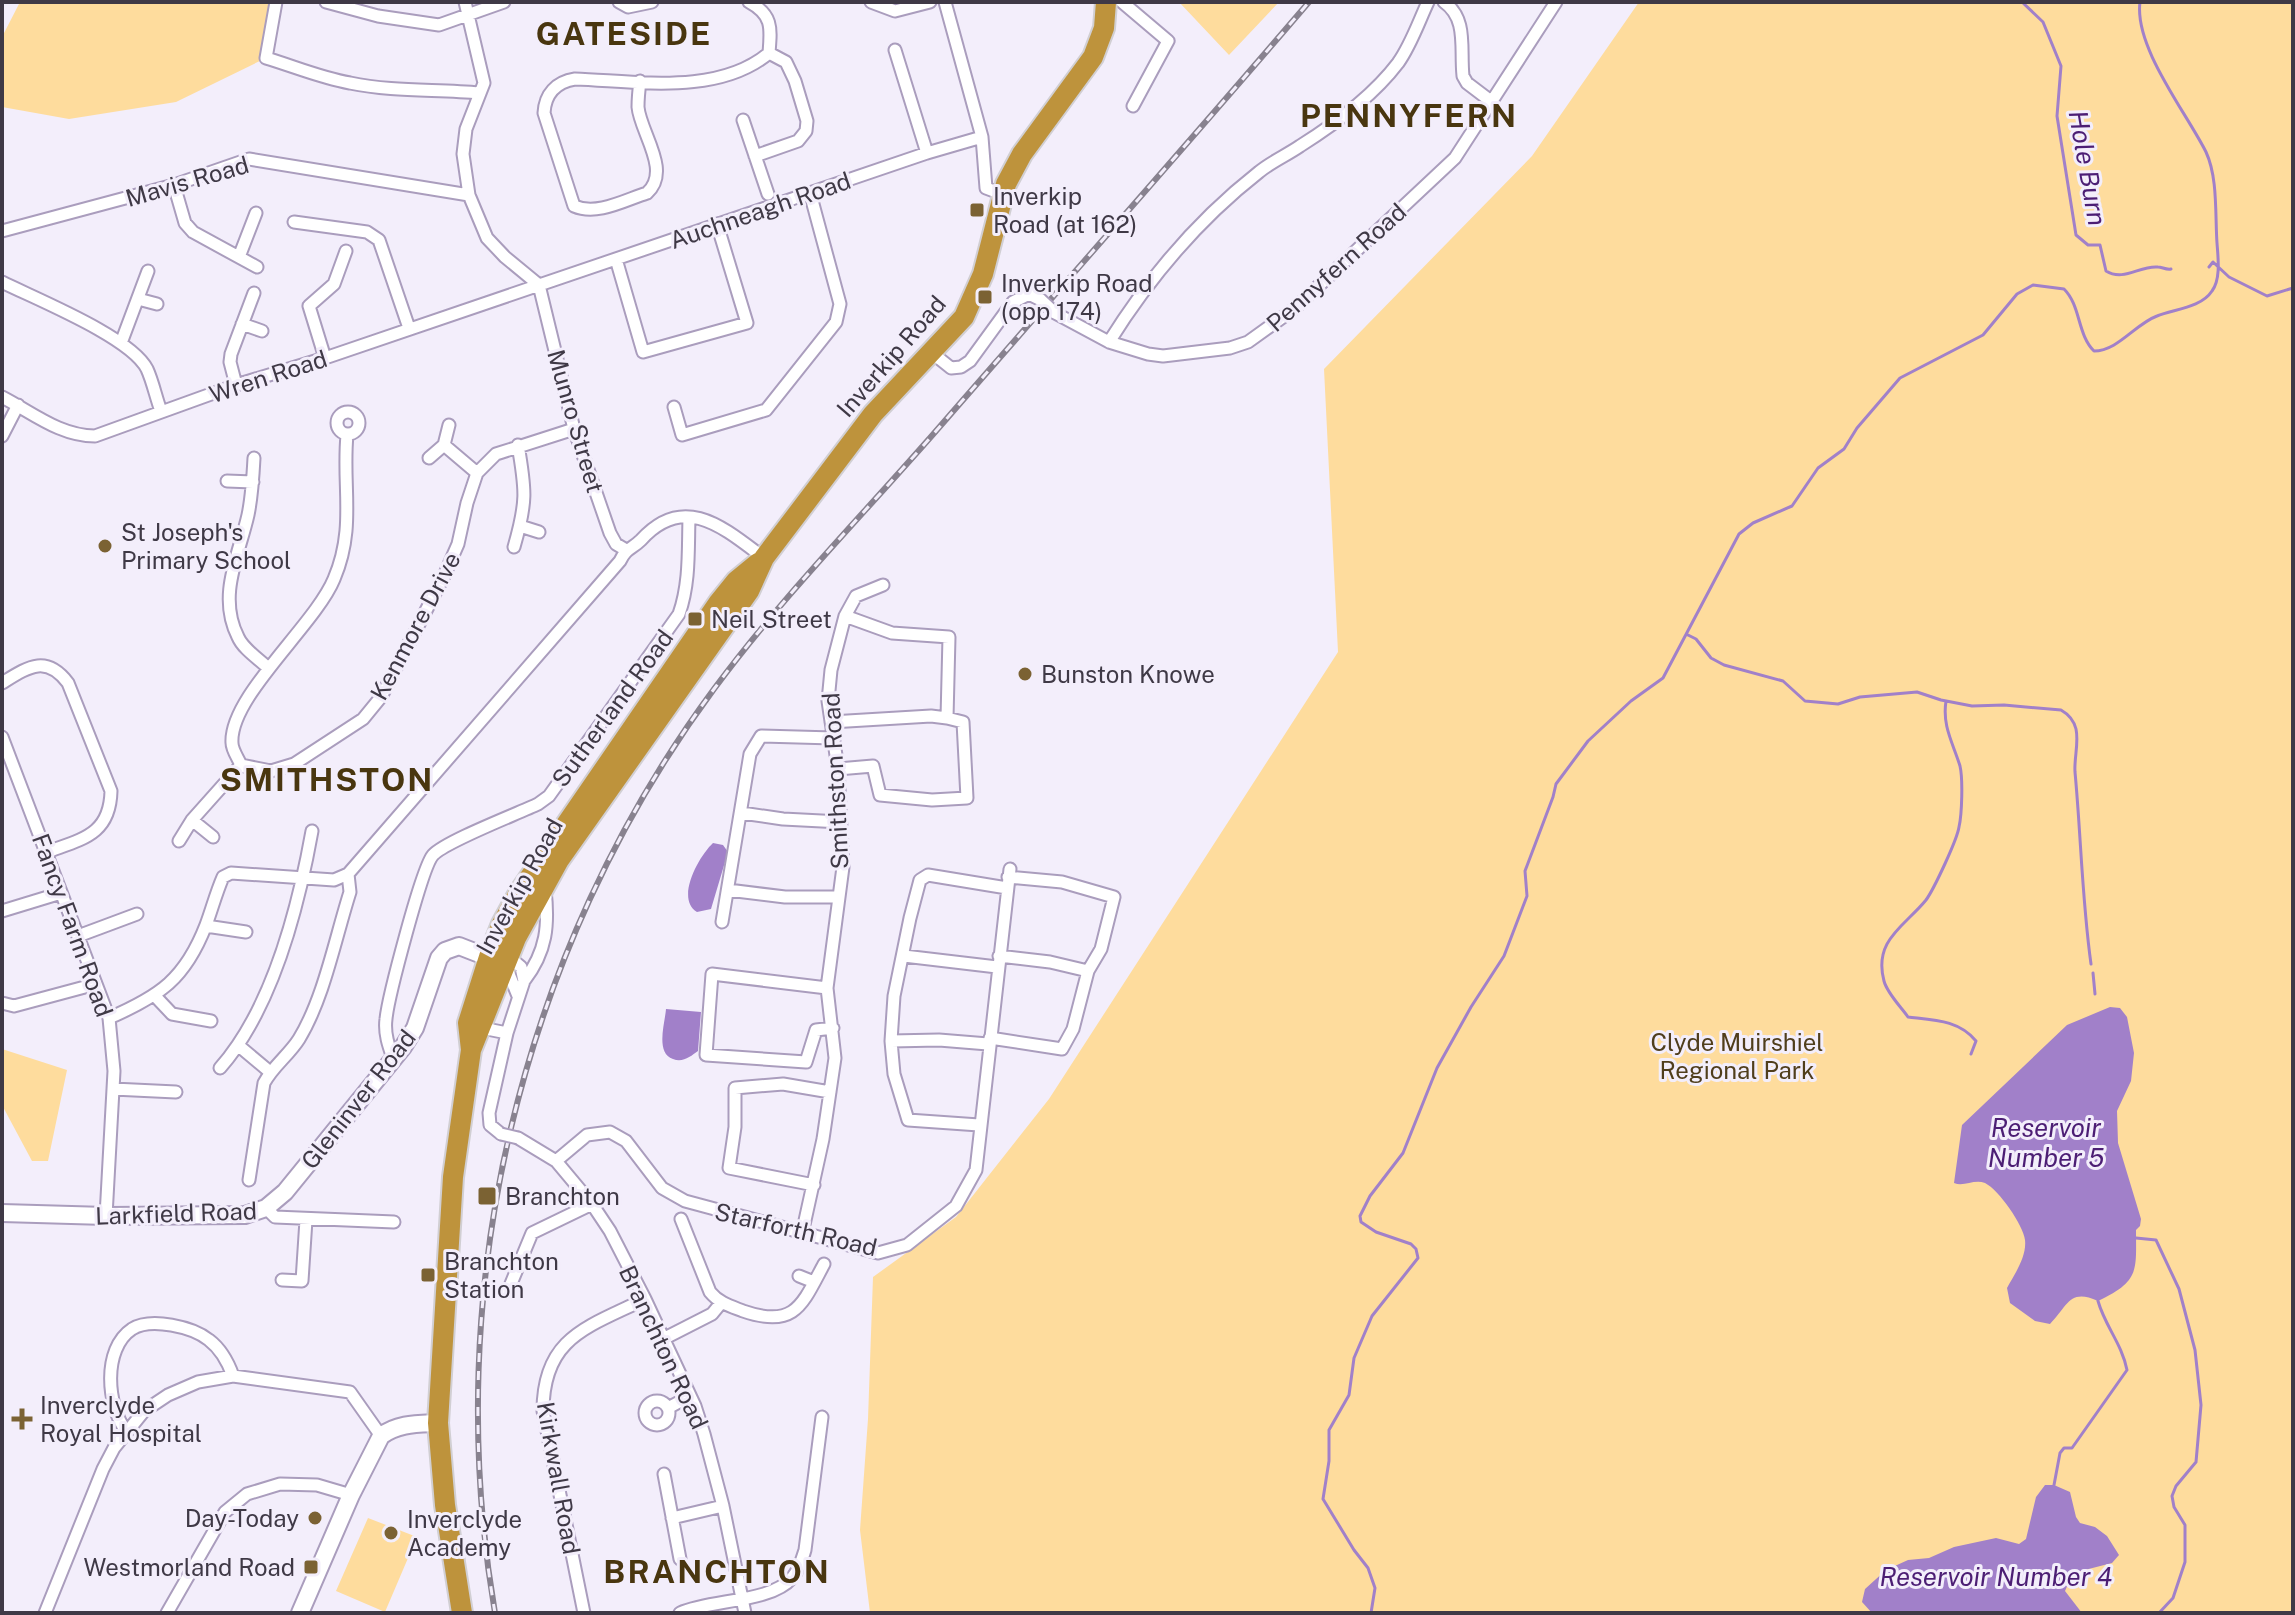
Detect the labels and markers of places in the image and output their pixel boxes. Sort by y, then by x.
place label: Inverkip Road (at 162) [993,182,1137,238]
marker: Inverkip Road (at 162) [968,201,986,219]
place label: Inverkip Road (opp 174) [1001,269,1152,325]
marker: Inverkip Road (opp 174) [976,288,994,306]
place label: St Joseph's Primary School [121,518,291,574]
marker: St Joseph's Primary School [96,537,114,555]
place label: Neil Street [711,605,832,633]
marker: Neil Street [686,610,704,628]
place label: Bunston Knowe [1041,660,1215,688]
marker: Bunston Knowe [1016,665,1034,683]
place label: Branchton [505,1182,620,1210]
marker: Branchton [476,1185,498,1207]
place label: Branchton Station [444,1247,559,1303]
marker: Branchton Station [419,1266,437,1284]
place label: Inverclyde Royal Hospital [40,1391,202,1447]
marker: Inverclyde Royal Hospital [11,1408,33,1430]
place label: Day-Today [185,1504,299,1532]
place label: Inverclyde Academy [407,1505,522,1561]
marker: Day-Today [306,1509,324,1527]
marker: Inverclyde Academy [382,1524,400,1542]
place label: Westmorland Road [84,1553,295,1581]
marker: Westmorland Road [302,1558,320,1576]

